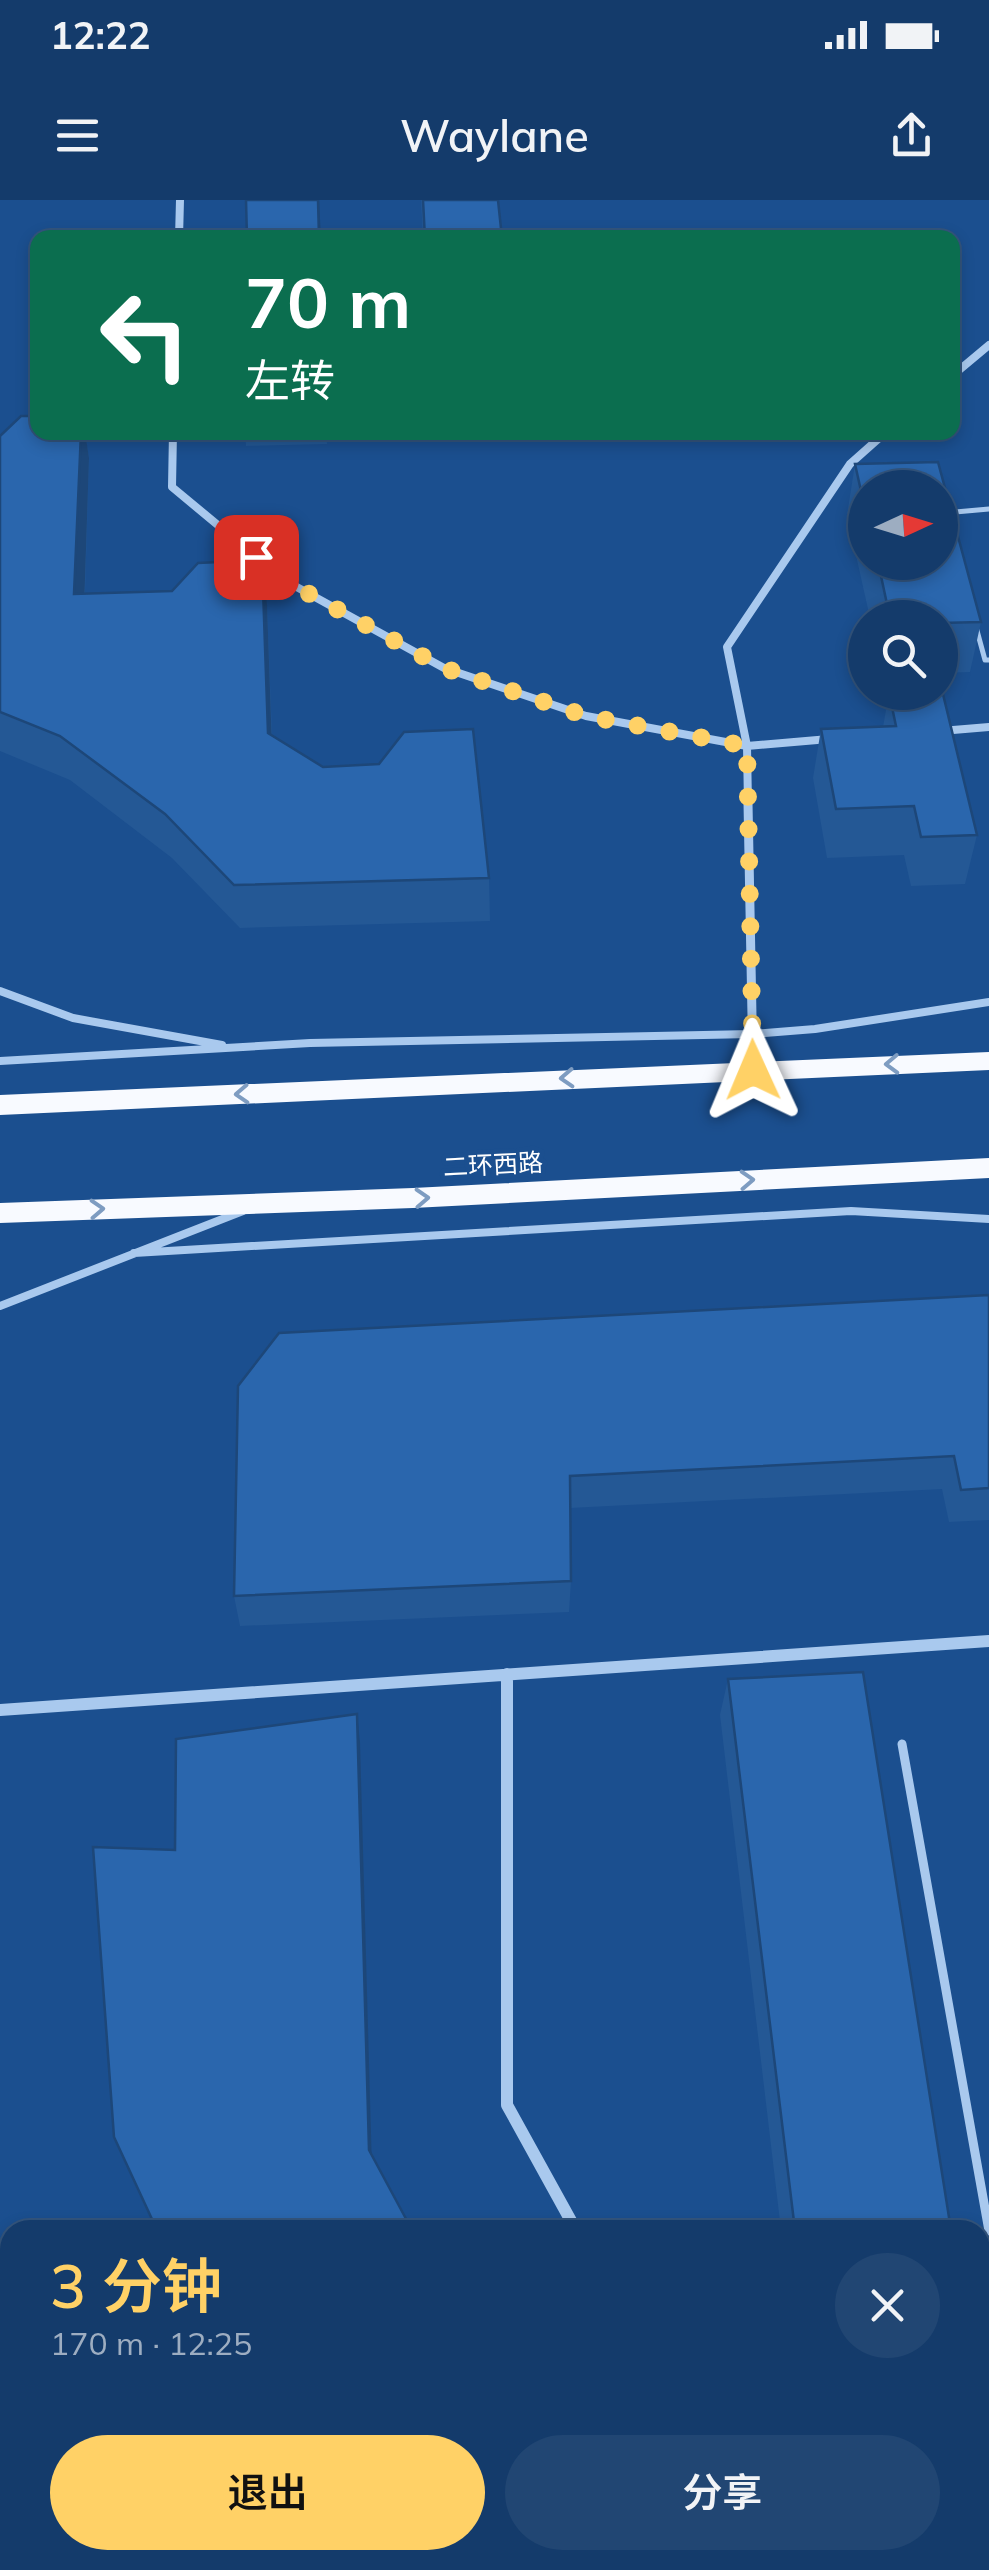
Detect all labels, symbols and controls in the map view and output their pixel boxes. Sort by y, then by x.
text: 12:22 [50,11,151,59]
text: Waylane [400,107,589,163]
icon: menu [50,108,105,163]
icon: share [884,108,939,163]
text: 70 m [245,258,411,346]
icon: left [80,270,210,400]
text: 左转 [245,352,335,408]
north arrow [848,470,958,580]
map controls [848,470,958,710]
pin [214,515,299,600]
icon: arrive [229,530,284,585]
button: search [848,600,958,710]
position arrow [701,1018,805,1122]
one-way arrow [883,1054,899,1075]
one-way arrow [558,1068,574,1089]
one-way arrow [234,1083,250,1104]
street label: 二环西路 [442,1146,544,1182]
one-way arrow [739,1170,755,1191]
one-way arrow [415,1187,431,1208]
one-way arrow [90,1198,106,1219]
text: 3 分钟 [50,2248,222,2323]
button: close [835,2253,940,2358]
text: 170 m · 12:25 [50,2323,252,2363]
button: 退出 [50,2435,485,2550]
button: 分享 [505,2435,940,2550]

